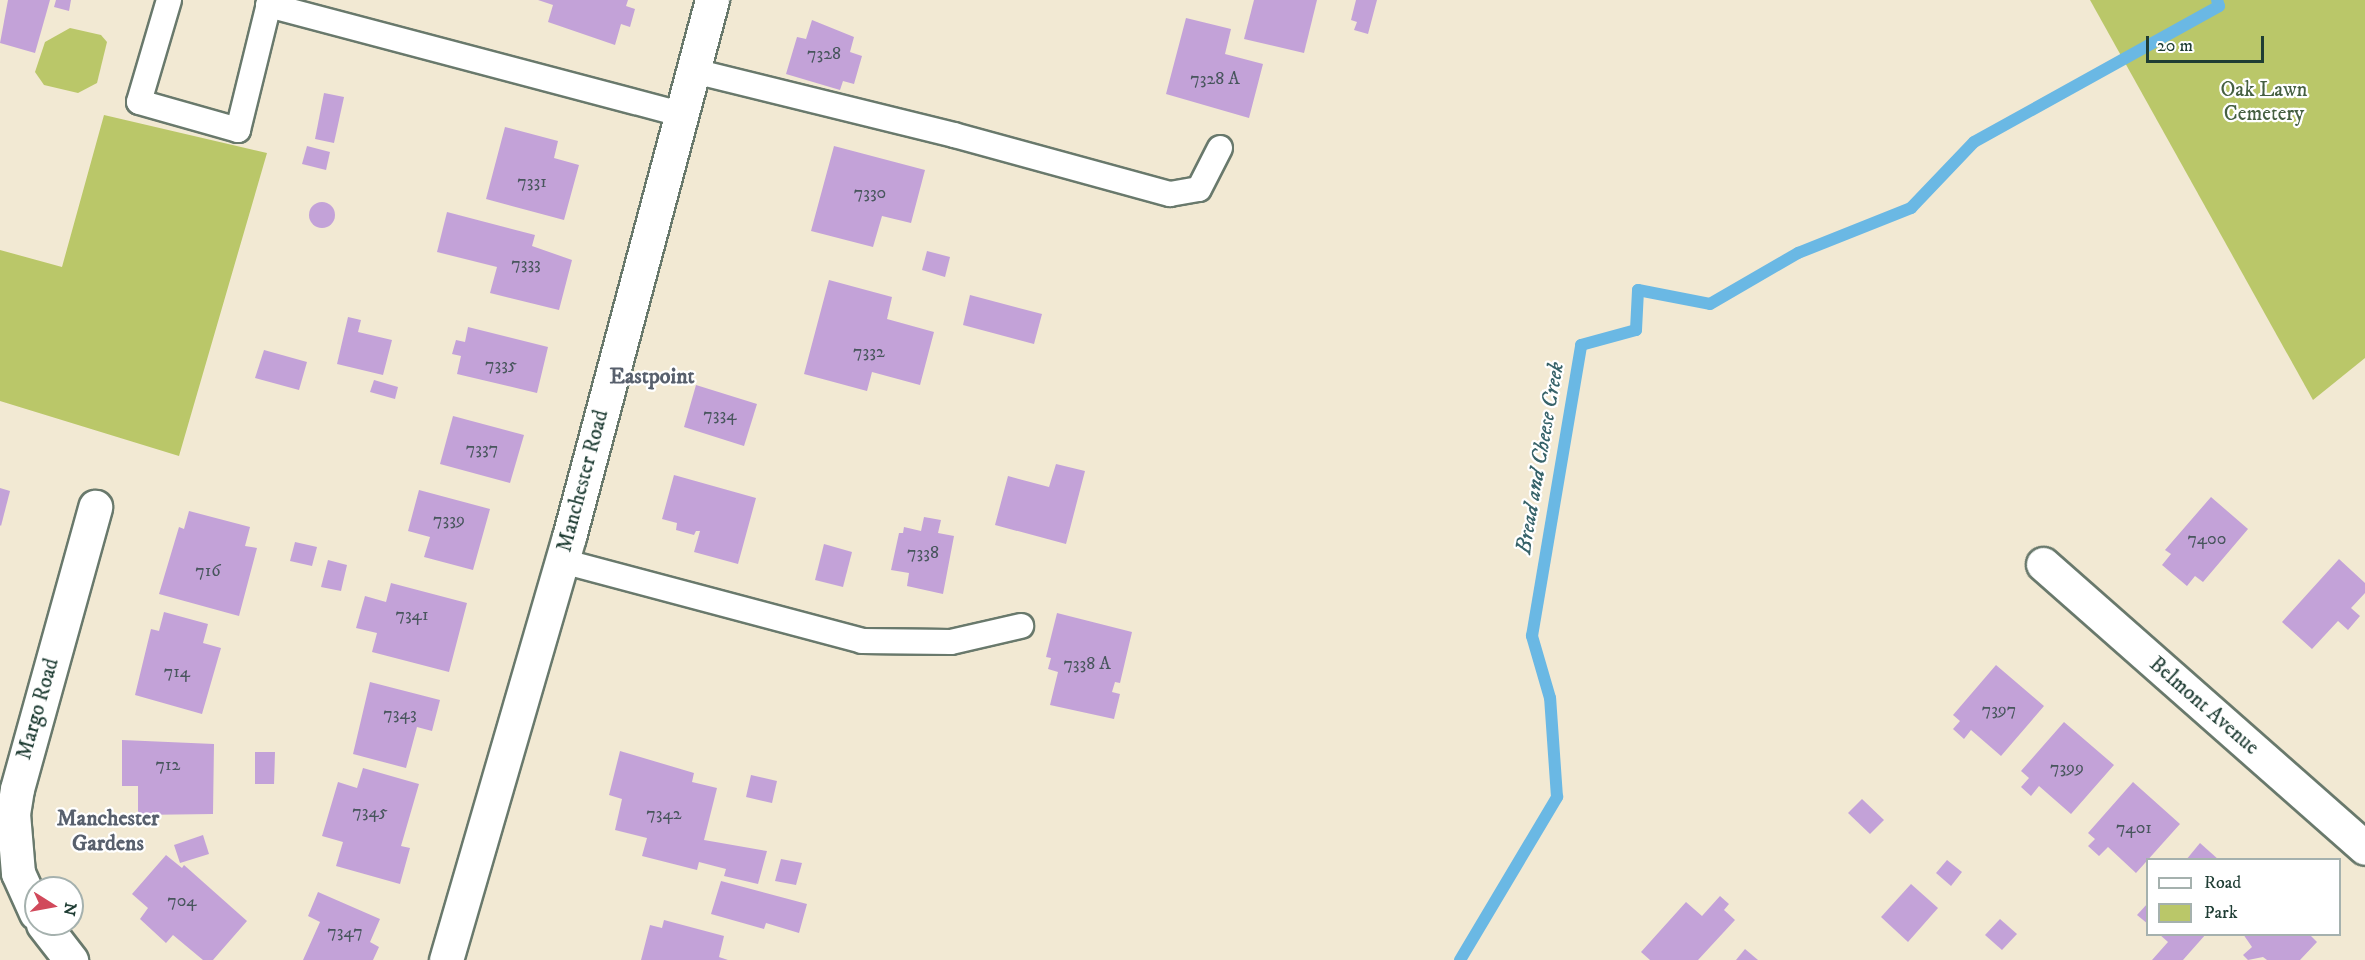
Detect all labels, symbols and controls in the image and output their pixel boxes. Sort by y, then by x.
scale bar [2149,24,2268,62]
text: 20 m [2157,35,2193,57]
house number: 7328 [807,43,841,65]
house number: 7328 A [1190,68,1240,90]
park label: Oak Lawn Cemetery [2220,77,2308,127]
house number: 7331 [517,171,547,193]
house number: 7330 [854,182,886,204]
house number: 7333 [511,253,541,275]
house number: 7332 [853,341,885,363]
house number: 7335 [485,354,517,376]
water label: Bread and Cheese Creek [1510,360,1570,556]
district label: Eastpoint [609,364,695,390]
house number: 7334 [703,404,737,426]
street label: Manchester Road [552,407,614,555]
house number: 7337 [466,438,498,460]
house number: 7339 [433,509,465,531]
house number: 7400 [2188,528,2226,550]
house number: 7338 [907,542,939,564]
house number: 716 [195,560,221,582]
house number: 7341 [395,604,429,626]
street label: Belmont Avenue [2144,652,2264,760]
house number: 7338 A [1063,653,1111,675]
street label: Margo Road [12,655,64,763]
house number: 714 [164,661,190,683]
house number: 7397 [1982,699,2016,721]
house number: 7343 [383,703,417,725]
house number: 712 [156,754,180,776]
house number: 7399 [2050,757,2084,779]
house number: 7345 [352,801,388,823]
house number: 7342 [646,803,682,825]
district label: Manchester Gardens [57,805,159,856]
house number: 7401 [2116,817,2152,839]
legend [2146,858,2341,936]
text: Road [2204,872,2241,894]
north arrow [24,876,84,936]
house number: 704 [167,890,197,912]
text: N [59,901,81,917]
text: Park [2204,902,2238,924]
house number: 7347 [327,921,363,943]

